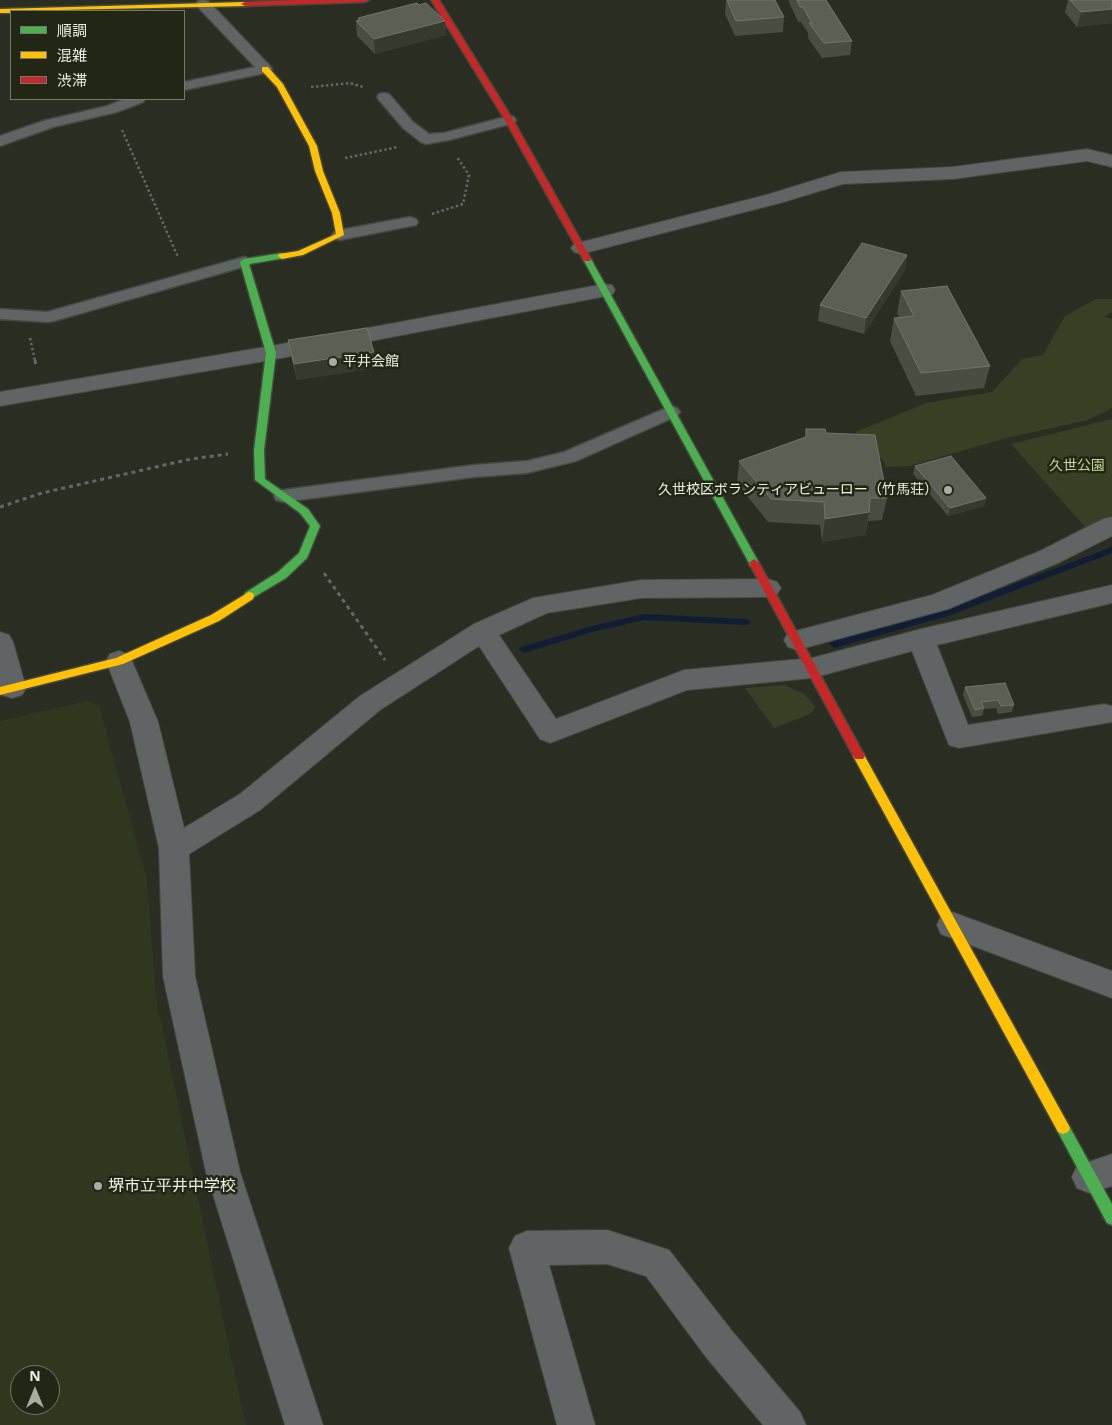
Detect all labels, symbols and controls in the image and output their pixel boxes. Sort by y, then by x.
legend [10,10,185,100]
text: 順調 [57,20,87,40]
text: 混雑 [57,45,87,65]
text: 渋滞 [57,70,87,90]
place label: 平井会館 [343,354,399,370]
marker: 平井会館 [327,356,339,368]
park label: 久世公園 [1049,458,1105,474]
place label: 久世校区ボランティアビューロー（竹馬荘） [658,482,938,498]
marker: 久世校区ボランティアビューロー（竹馬荘） [942,484,954,496]
place label: 堺市立平井中学校 [108,1176,236,1196]
marker: 堺市立平井中学校 [92,1180,104,1192]
north arrow [10,1365,60,1415]
text: N [29,1366,41,1385]

